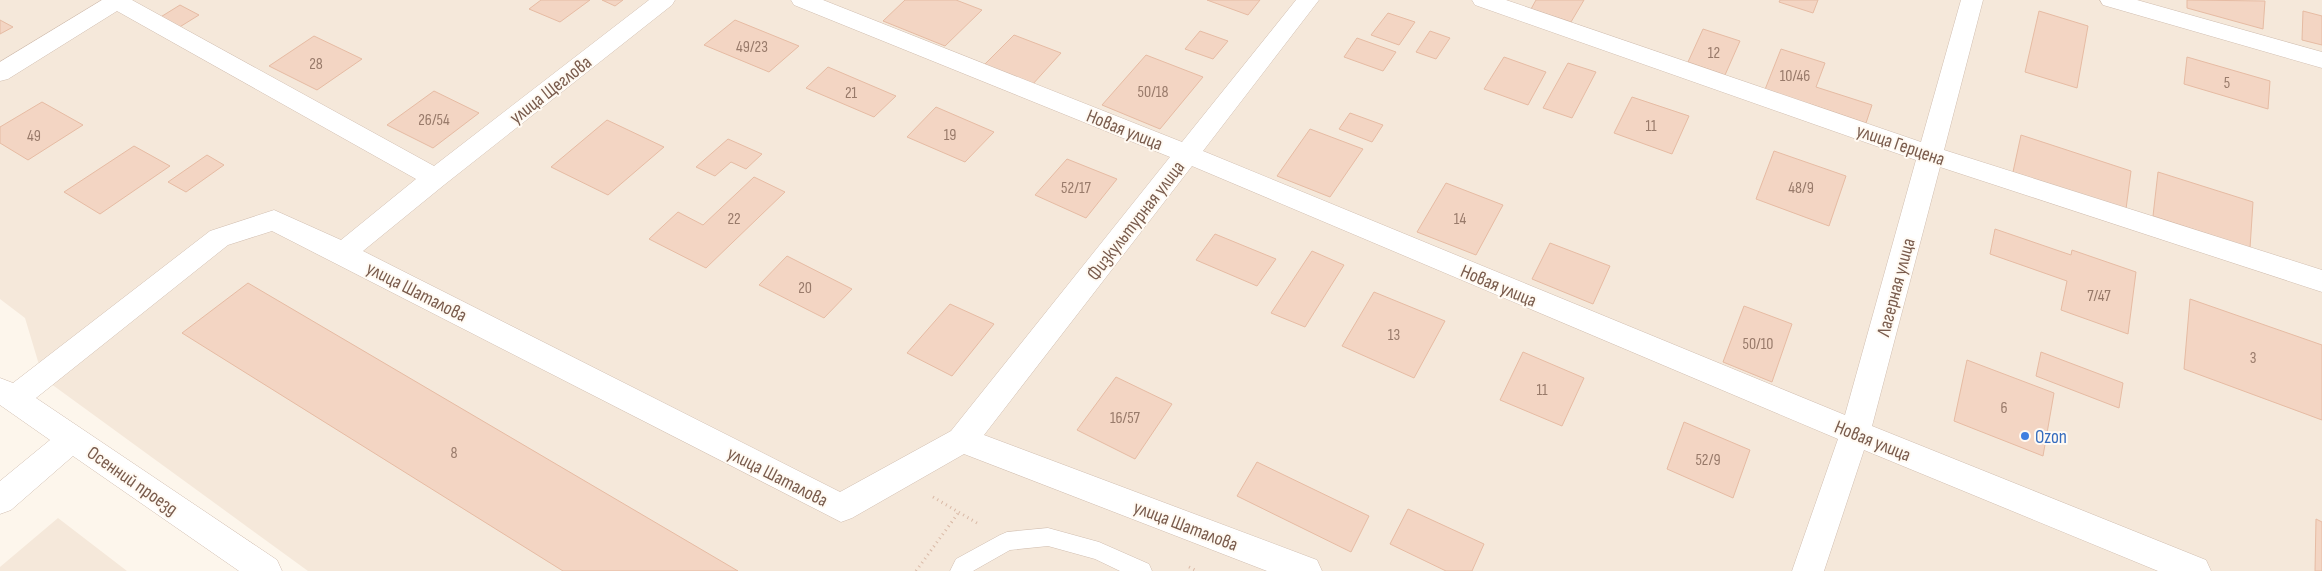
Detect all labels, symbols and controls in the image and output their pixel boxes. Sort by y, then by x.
house number: 49/23 [736,38,768,57]
house number: 12 [1708,44,1720,63]
street label: улица Щеглова [505,51,596,129]
house number: 28 [309,55,323,74]
house number: 10/46 [1780,67,1810,86]
house number: 5 [2224,74,2230,93]
house number: 50/18 [1138,83,1168,102]
house number: 21 [845,84,858,103]
street label: Новая улица [1083,105,1166,156]
house number: 26/54 [418,111,450,130]
house number: 11 [1645,117,1657,136]
street label: улица Герцена [1853,120,1948,171]
house number: 19 [944,126,956,145]
house number: 49 [27,127,41,146]
street label: Физкультурная улица [1082,157,1190,285]
house number: 52/17 [1061,179,1092,198]
house number: 48/9 [1788,179,1814,198]
house number: 22 [727,210,741,229]
house number: 14 [1454,210,1466,229]
street label: Лагерная улица [1872,236,1921,340]
street label: улица Шаталова [362,257,470,327]
street label: Новая улица [1457,260,1540,313]
house number: 20 [798,279,812,298]
house number: 7/47 [2087,287,2111,306]
house number: 13 [1388,326,1400,345]
house number: 50/10 [1743,335,1773,354]
house number: 3 [2250,349,2256,368]
house number: 11 [1536,381,1548,400]
house number: 6 [2000,399,2008,418]
house number: 16/57 [1110,409,1141,428]
street label: Новая улица [1831,416,1914,467]
place label: Ozon [2035,426,2067,449]
marker: Ozon [2019,430,2031,442]
street label: Осенний проезд [82,442,182,521]
street label: улица Шаталова [723,442,831,512]
house number: 8 [450,444,458,463]
house number: 52/9 [1695,451,1721,470]
street label: улица Шаталова [1130,496,1241,557]

